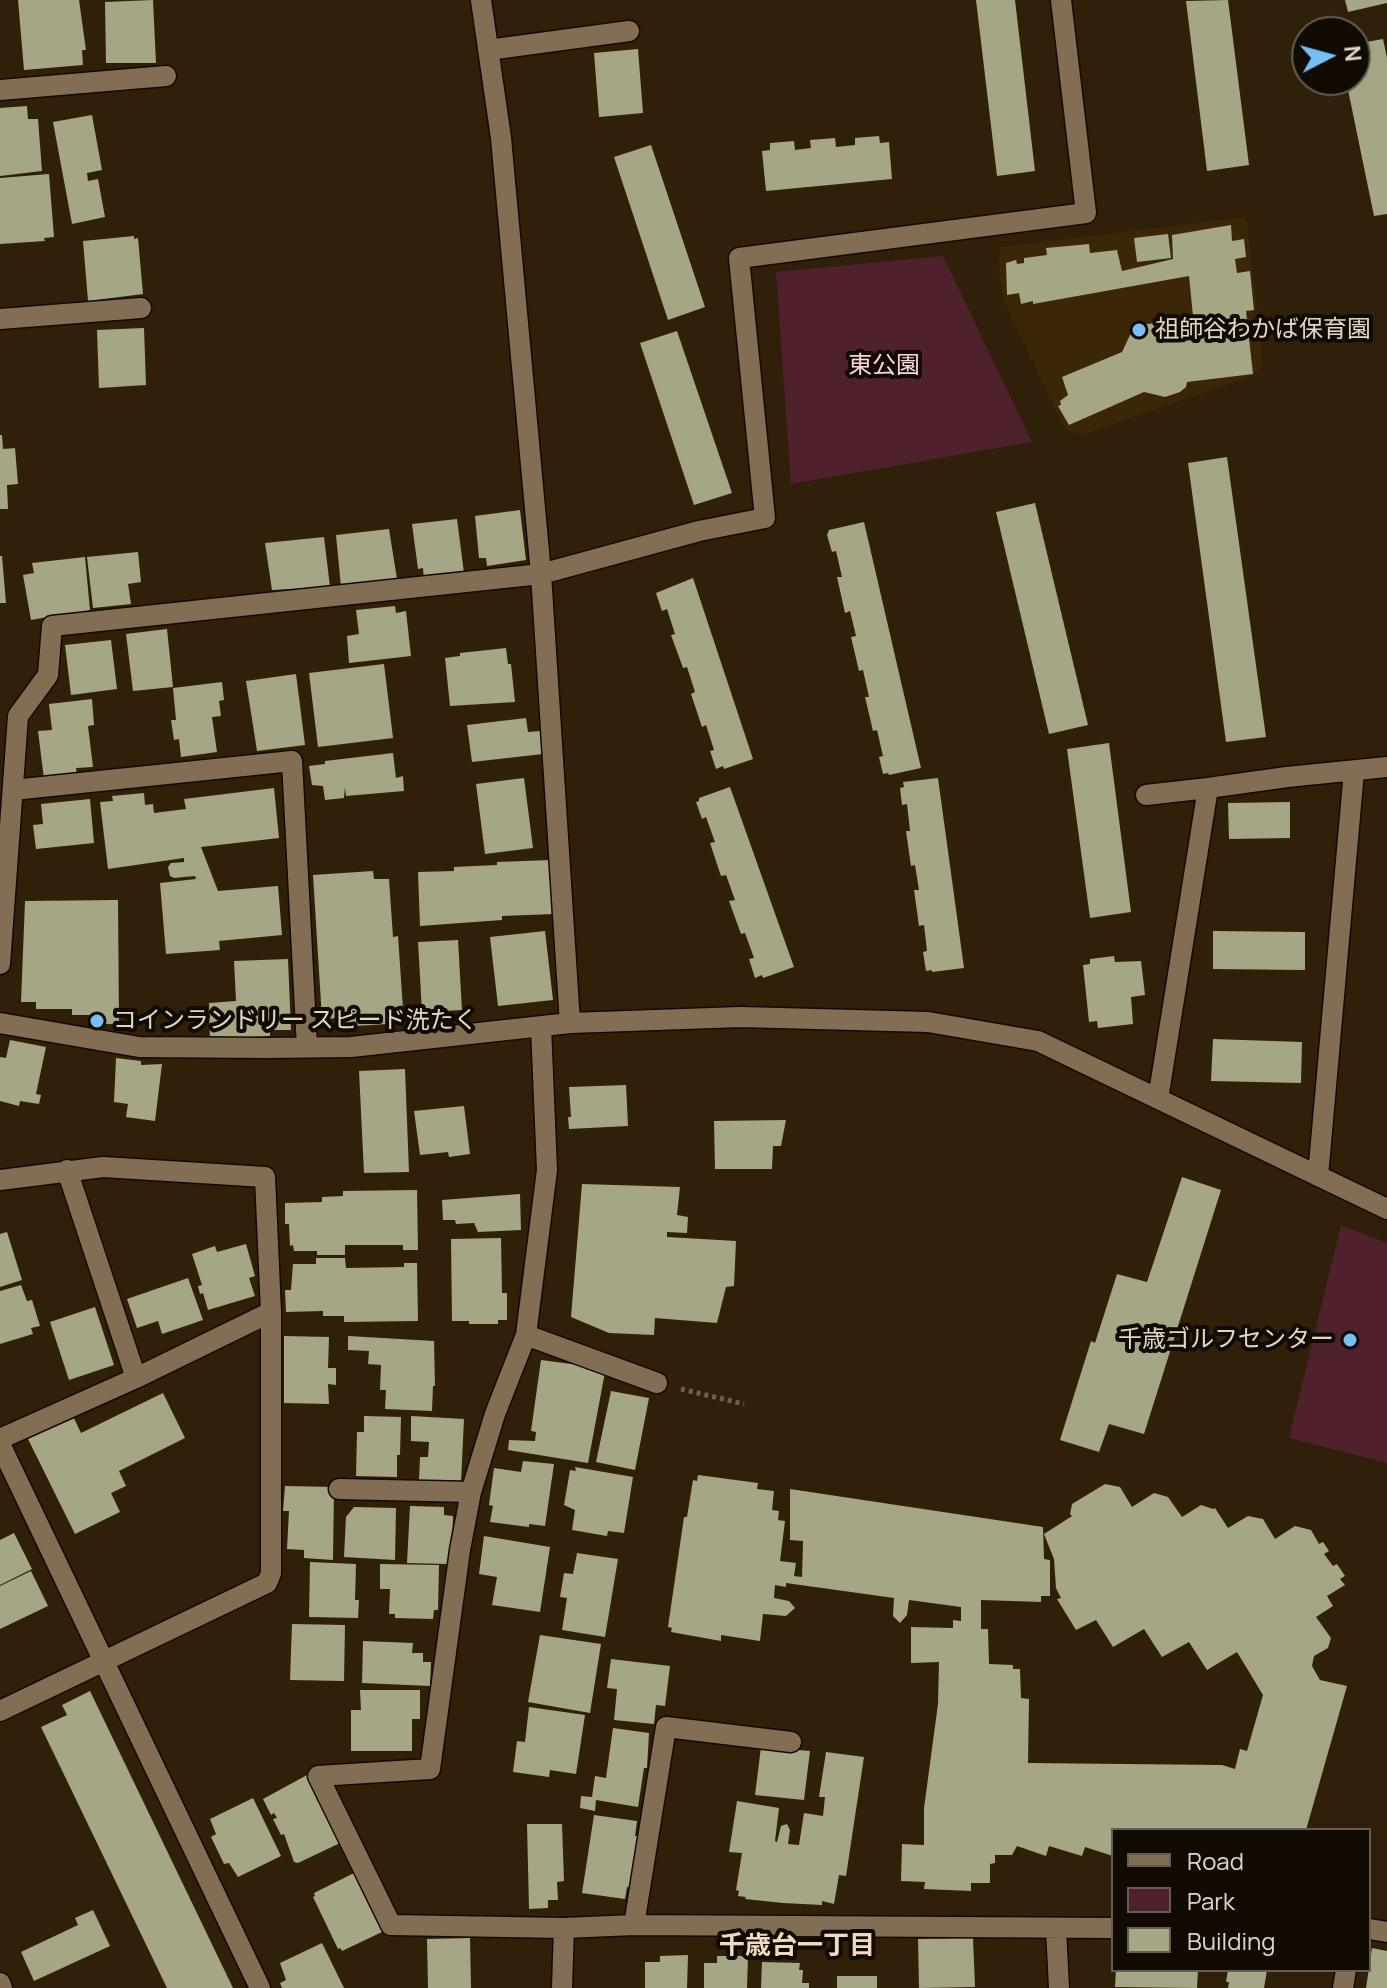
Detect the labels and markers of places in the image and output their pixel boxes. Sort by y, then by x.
place label: 祖師谷わかば保育園 [1155,316,1371,344]
marker: 祖師谷わかば保育園 [1130,321,1148,339]
place label: コインランドリー スピード洗たく [113,1007,478,1035]
marker: コインランドリー スピード洗たく [88,1012,106,1030]
place label: 千歳ゴルフセンター [1118,1326,1334,1354]
marker: 千歳ゴルフセンター [1341,1331,1359,1349]

